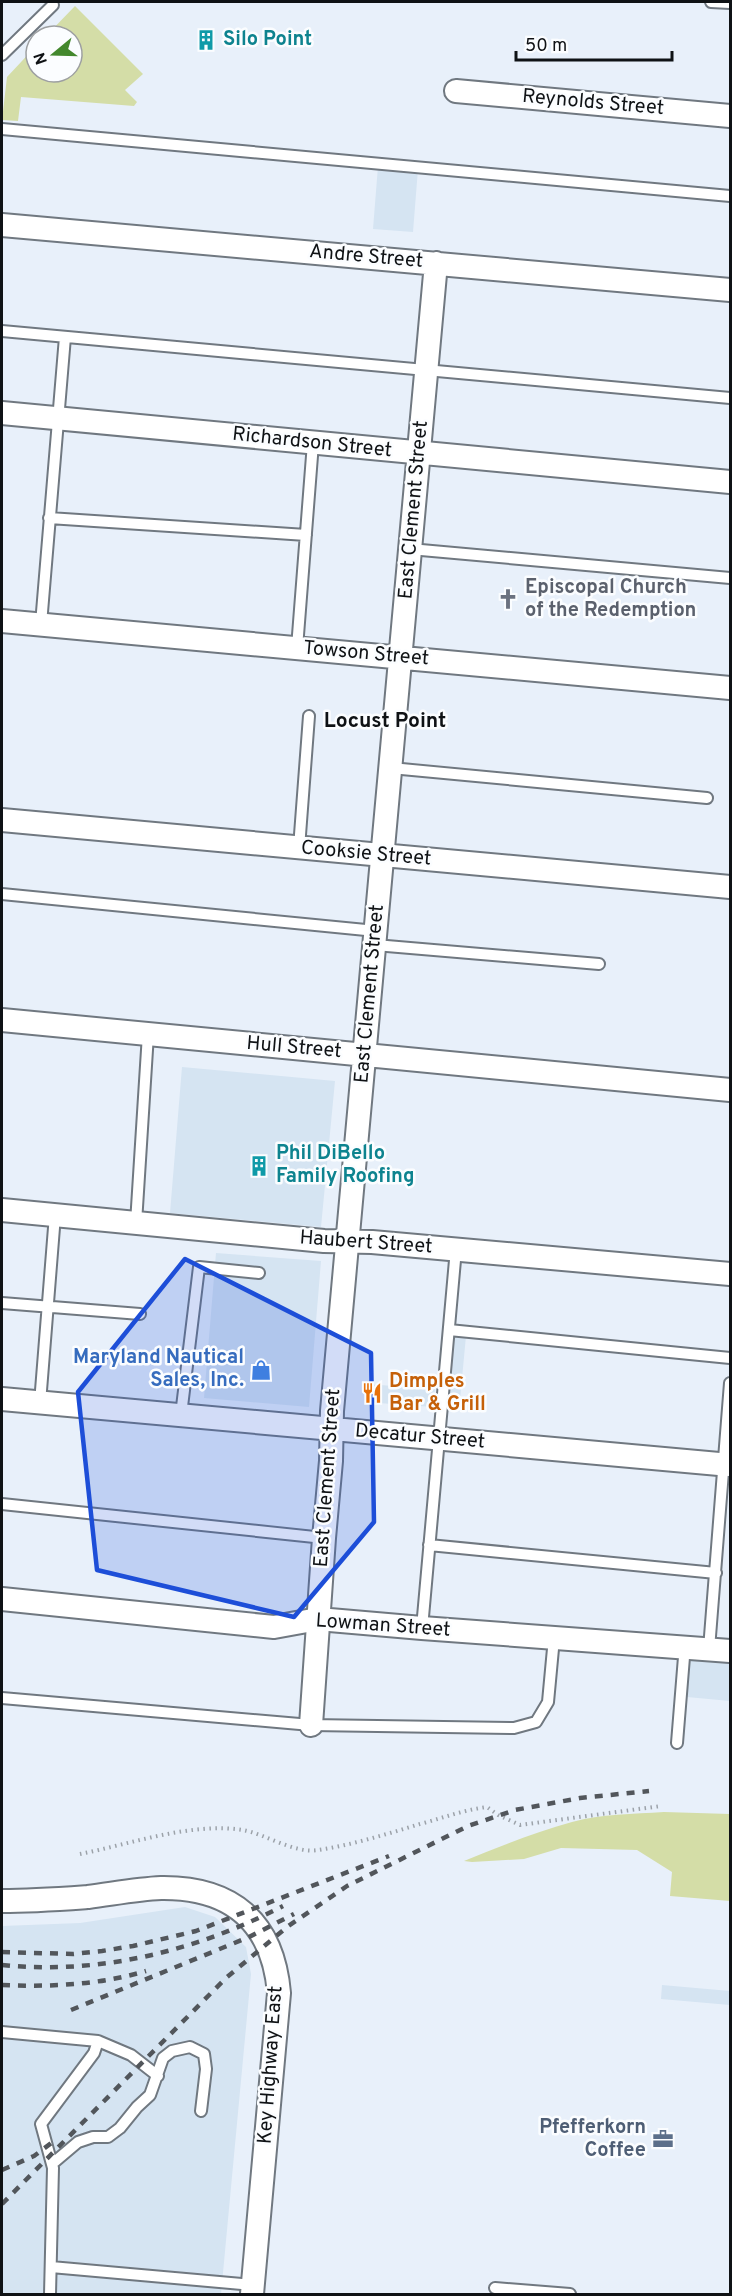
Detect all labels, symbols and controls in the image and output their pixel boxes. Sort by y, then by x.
north arrow [24,24,84,84]
scale bar [516,24,672,62]
place label: Silo Point [223,27,312,53]
building icon: Silo Point [194,28,218,52]
text: 50 m [525,35,567,58]
text: N [30,50,53,67]
street label: Reynolds Street [521,84,665,122]
street label: Andre Street [308,239,424,275]
street label: East Clement Street [393,419,435,601]
street label: Richardson Street [231,422,393,464]
place label: Episcopal Church of the Redemption [525,575,696,624]
church icon: Episcopal Church of the Redemption [496,587,520,611]
street label: Towson Street [302,636,430,672]
district label: Locust Point [324,708,446,735]
street label: Cooksie Street [300,835,432,873]
street label: East Clement Street [349,903,391,1085]
street label: Hull Street [245,1031,343,1065]
place label: Phil DiBello Family Roofing [276,1141,415,1190]
building icon: Phil DiBello Family Roofing [247,1154,271,1178]
street label: Haubert Street [299,1225,433,1261]
place label: Maryland Nautical Sales, Inc. [73,1345,244,1394]
shop icon: Maryland Nautical Sales, Inc. [249,1358,273,1382]
place label: Dimples Bar & Grill [389,1369,486,1418]
restaurant icon: Dimples Bar & Grill [360,1381,384,1405]
street label: East Clement Street [309,1388,347,1568]
street label: Decatur Street [354,1418,486,1456]
street label: Lowman Street [315,1608,451,1644]
street label: Key Highway East [252,1985,290,2145]
place label: Pfefferkorn Coffee [539,2115,646,2164]
office icon: Pfefferkorn Coffee [651,2127,675,2151]

